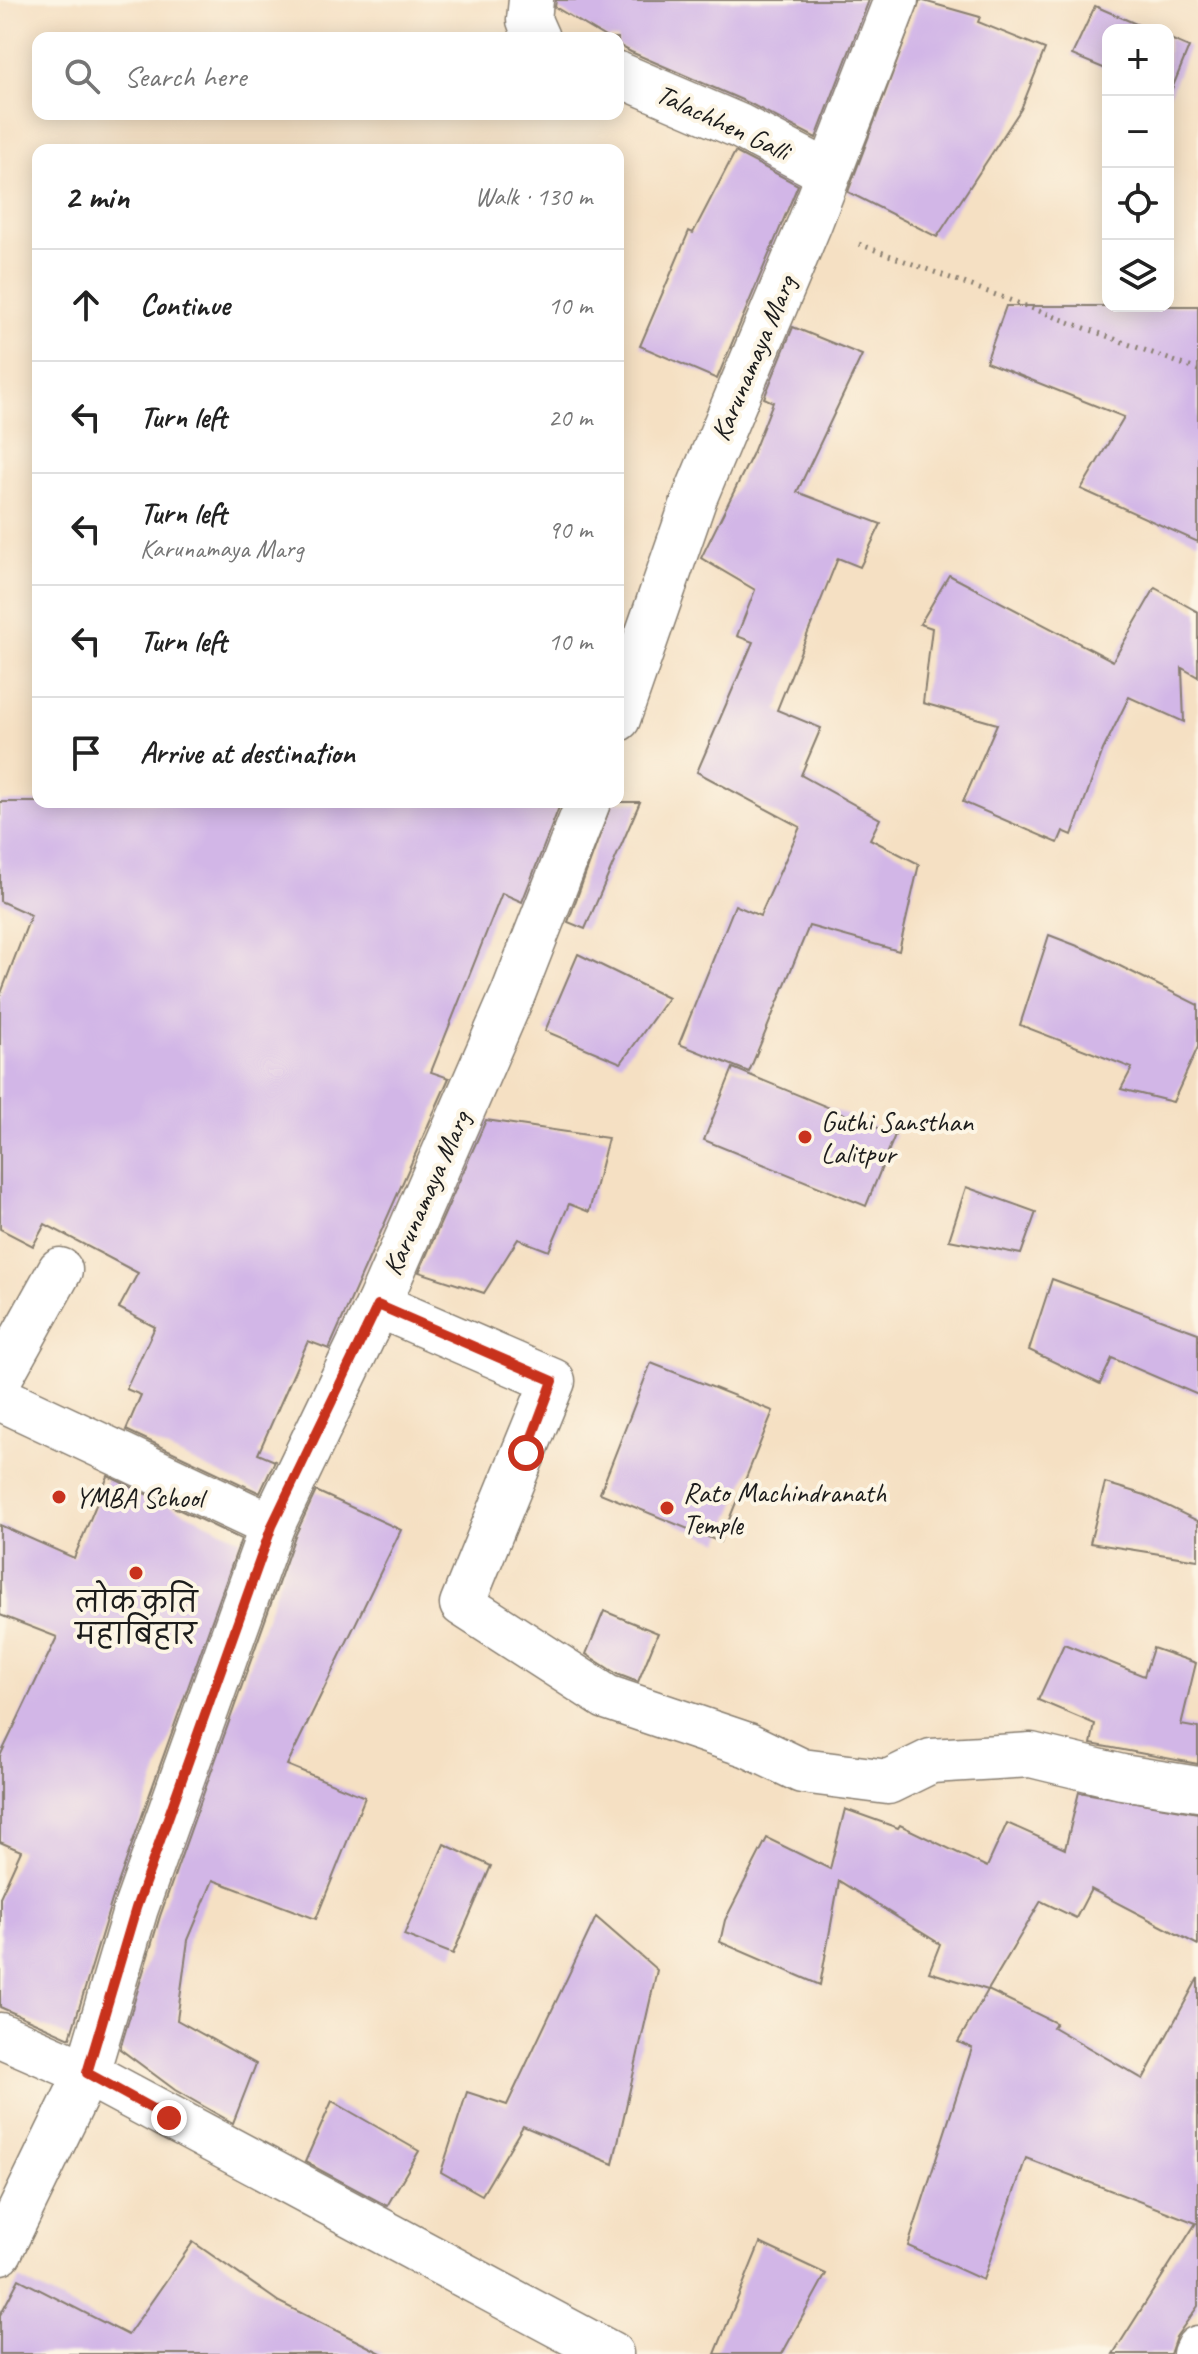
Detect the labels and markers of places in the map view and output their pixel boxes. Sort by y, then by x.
place label: Guthi Sansthan Lalitpur [821,1104,974,1171]
marker: Guthi Sansthan Lalitpur [796,1128,814,1146]
place label: Rato Machindranath Temple [683,1475,887,1542]
place label: YMBA School [75,1480,209,1515]
marker: YMBA School [50,1488,68,1506]
marker: Rato Machindranath Temple [658,1499,676,1517]
marker: लोक कृति महाबिहार [127,1564,145,1582]
place label: लोक कृति महाबिहार [73,1580,199,1652]

